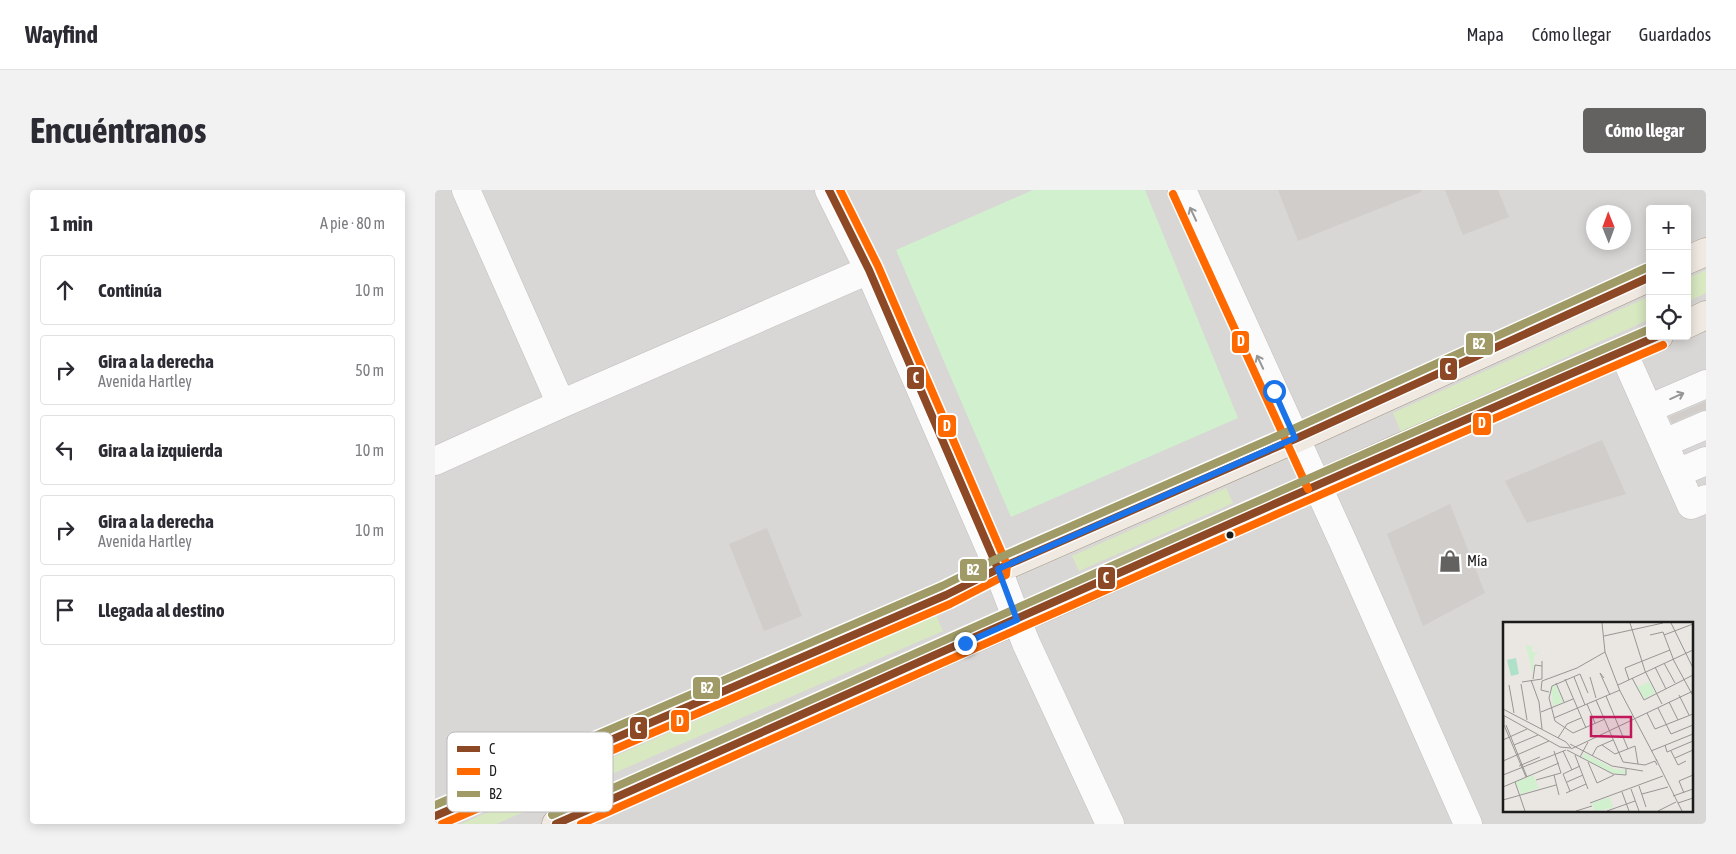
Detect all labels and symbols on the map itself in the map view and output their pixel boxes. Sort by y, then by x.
north arrow [1586,205,1631,250]
one-way arrow [1188,207,1197,222]
line badge: D [1231,330,1250,354]
line badge: B2 [1465,332,1494,356]
text: D [1237,333,1245,349]
text: B2 [1472,336,1486,352]
one-way arrow [1255,355,1265,370]
line badge: C [1439,357,1458,381]
text: C [1445,361,1452,377]
line badge: C [906,366,925,390]
text: C [913,370,920,386]
route start [1263,380,1286,403]
one-way arrow [1669,391,1684,401]
line badge: D [1472,412,1492,436]
line badge: D [937,414,957,438]
text: D [1478,415,1486,431]
text: D [943,418,951,434]
unlabelled marker [1225,530,1235,540]
shop icon: Mía [1437,548,1463,574]
place label: Mía [1467,552,1488,569]
line badge: B2 [959,558,988,582]
text: B2 [966,562,980,578]
line badge: C [1097,566,1116,590]
text: C [1103,570,1110,586]
inset map [1503,622,1693,812]
route end [954,632,977,655]
line badge: B2 [692,676,721,700]
text: B2 [700,680,714,696]
line badge: D [670,709,690,733]
text: D [676,713,684,729]
line badge: C [629,716,648,740]
text: C [635,720,642,736]
legend [447,732,613,812]
text: C [489,741,496,757]
text: D [489,763,497,779]
text: B2 [489,786,502,802]

